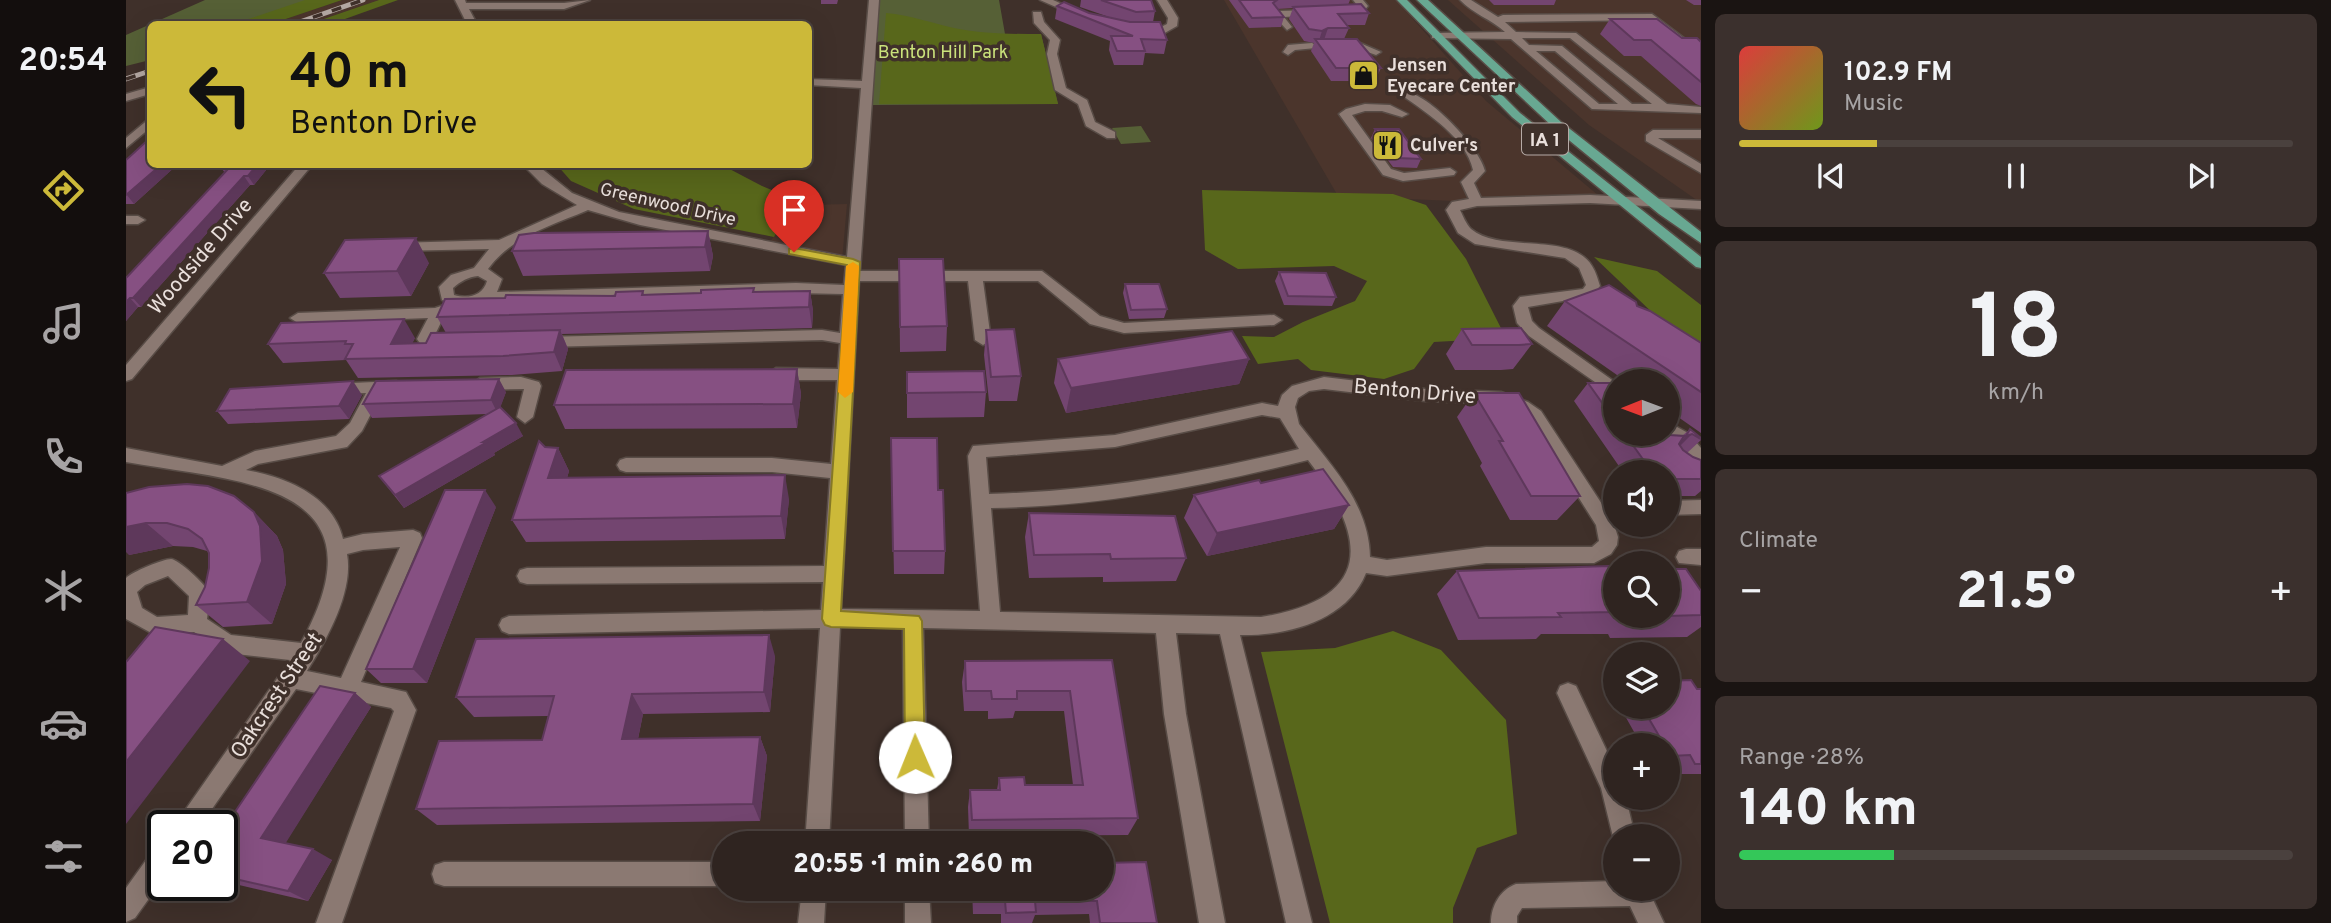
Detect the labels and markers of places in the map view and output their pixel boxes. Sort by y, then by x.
place label: Jensen Eyecare Center [1387,55,1516,99]
shop icon: Jensen Eyecare Center [1347,58,1381,92]
restaurant icon: Culver's [1370,128,1404,162]
place label: Culver's [1410,135,1478,158]
pin [764,180,824,252]

